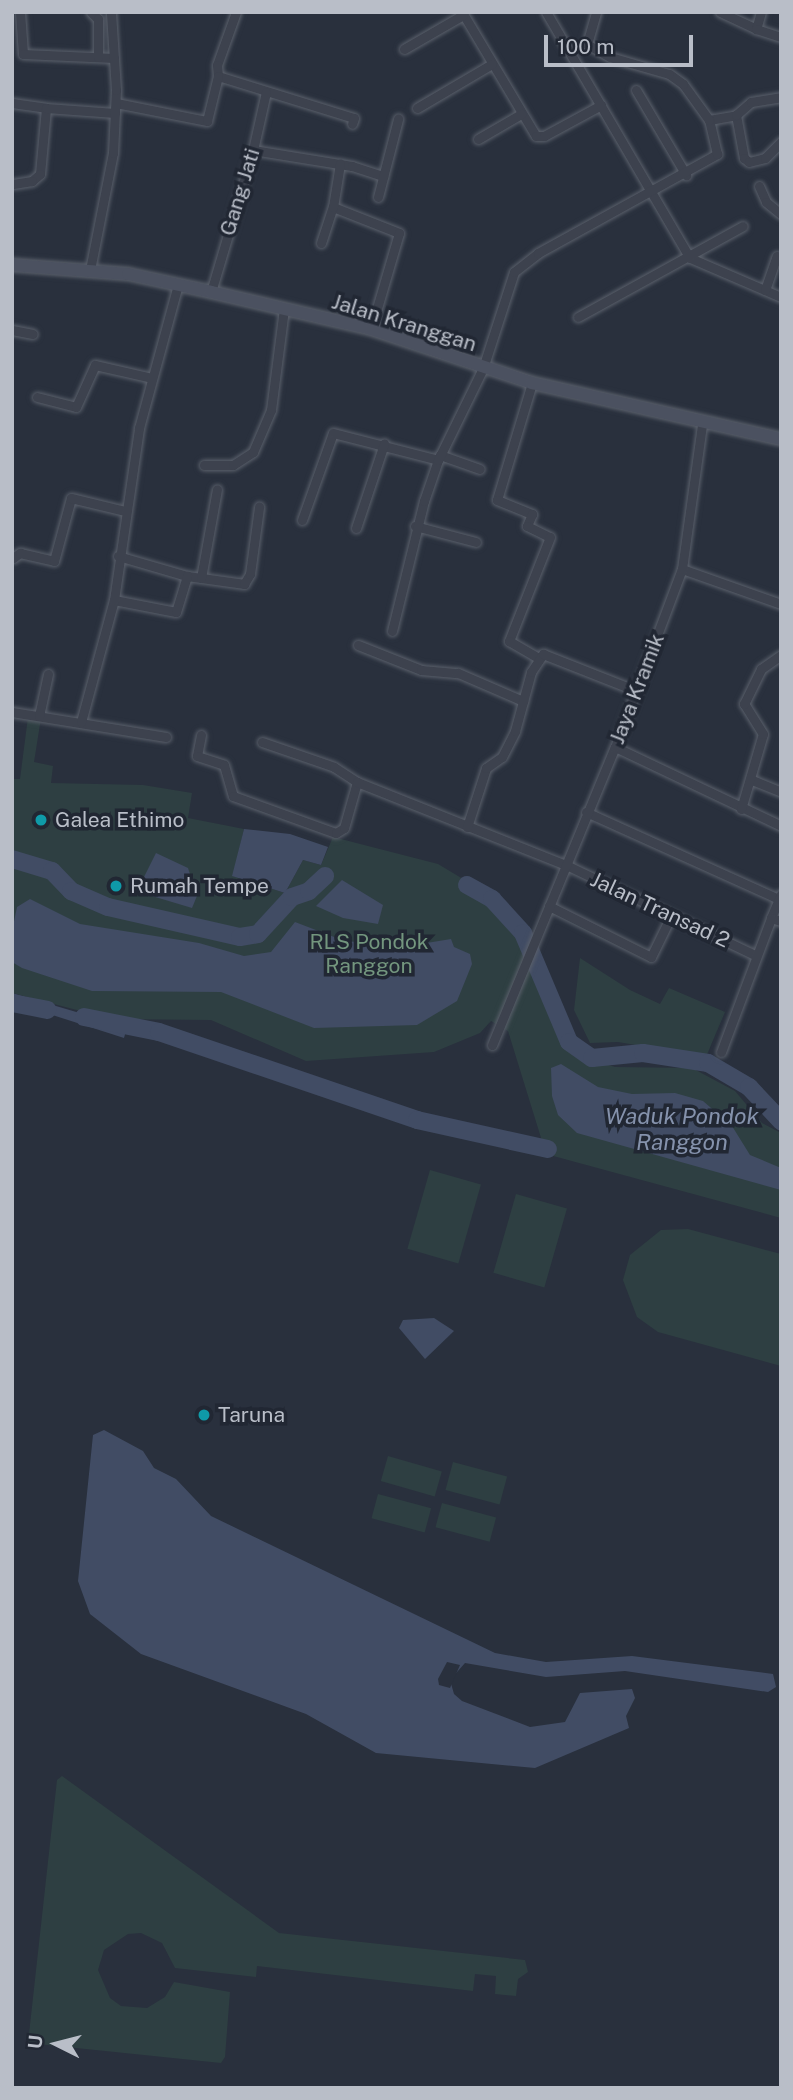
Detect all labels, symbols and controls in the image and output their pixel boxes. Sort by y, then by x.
scale bar [548,21,697,65]
text: 100 m [557,34,614,59]
street label: Gang Jati [215,145,265,239]
street label: Jalan Kranggan [329,289,479,357]
street label: Jaya Kramik [604,630,670,748]
place label: Galea Ethimo [55,807,184,833]
marker: Galea Ethimo [33,812,49,828]
street label: Jalan Transad 2 [586,867,734,953]
place label: Rumah Tempe [130,873,269,899]
marker: Rumah Tempe [108,878,124,894]
park label: RLS Pondok Ranggon [309,929,429,979]
water label: Waduk Pondok Ranggon [605,1102,759,1156]
place label: Taruna [218,1402,285,1428]
marker: Taruna [196,1407,212,1423]
north arrow [21,2009,91,2079]
text: U [23,2034,47,2050]

